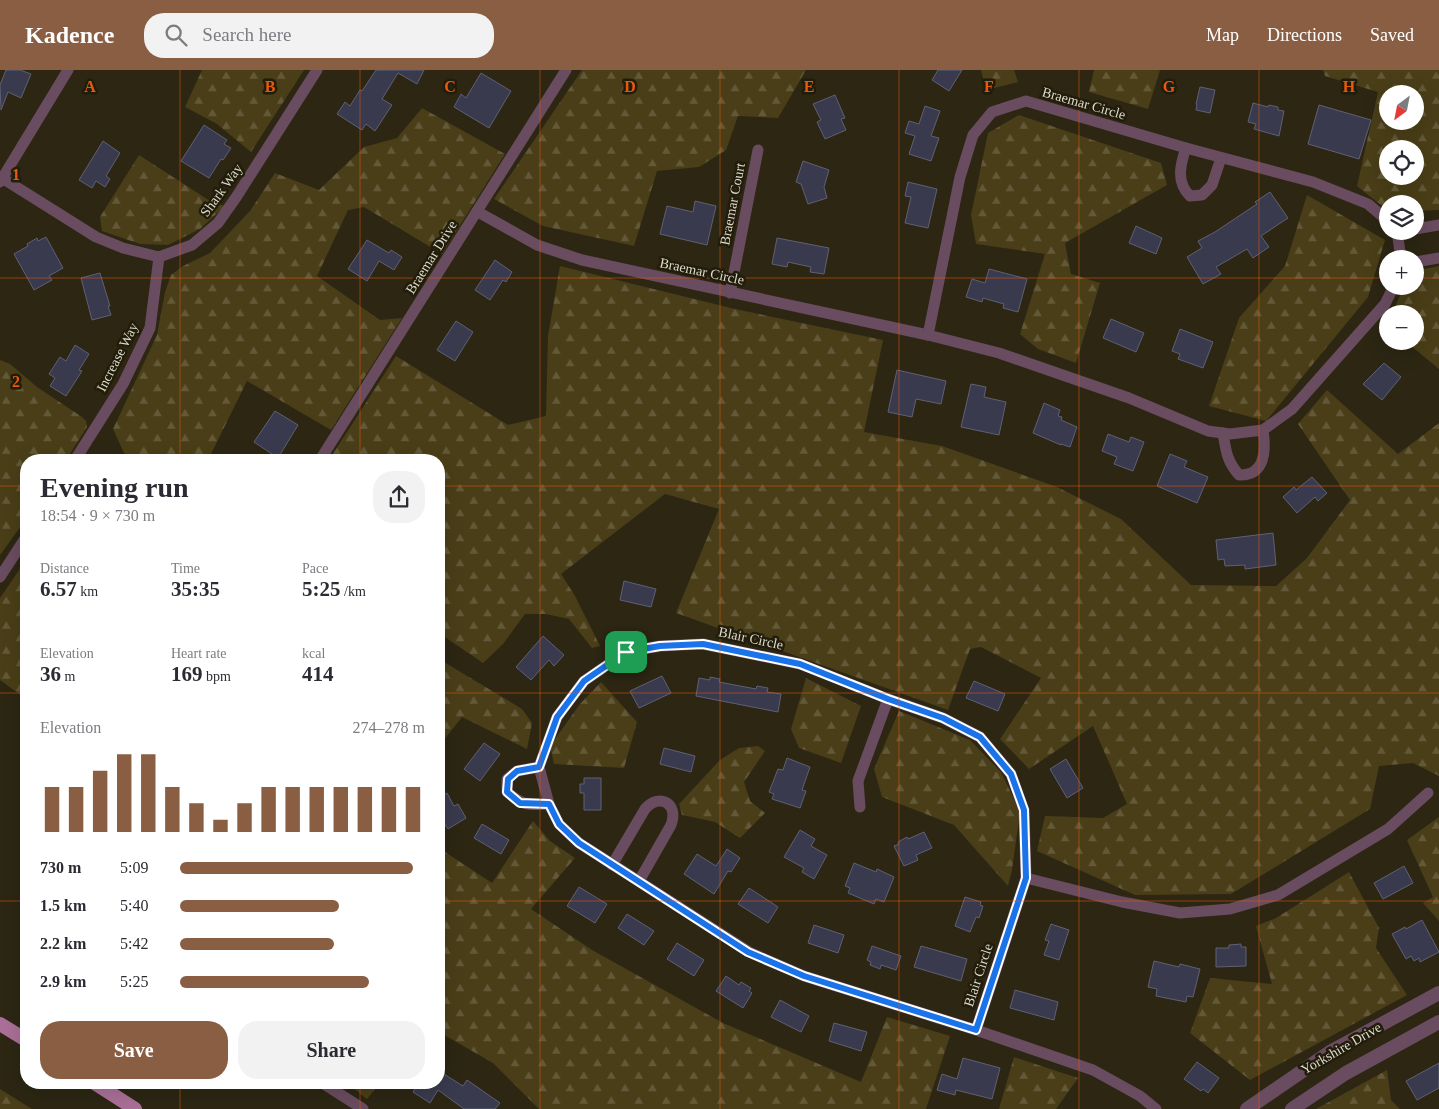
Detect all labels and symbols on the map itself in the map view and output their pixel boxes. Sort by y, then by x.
text: A [84,78,96,95]
text: B [265,78,276,95]
text: C [444,78,456,95]
text: D [624,78,636,95]
text: E [804,78,814,95]
text: F [984,78,994,95]
text: G [1163,78,1176,95]
text: H [1343,78,1356,95]
street label: Braemar Circle [1041,84,1127,123]
north arrow [1379,85,1424,130]
street label: Shark Way [197,161,245,219]
street label: Braemar Court [717,162,748,247]
text: 1 [12,166,20,183]
street label: Braemar Drive [403,218,460,297]
street label: Braemar Circle [658,255,745,288]
street label: Increase Way [94,320,141,394]
text: 2 [12,373,20,390]
street label: Blair Circle [717,624,785,653]
pin [605,631,647,673]
street label: Blair Circle [961,942,996,1009]
street label: Yorkshire Drive [1299,1019,1384,1077]

